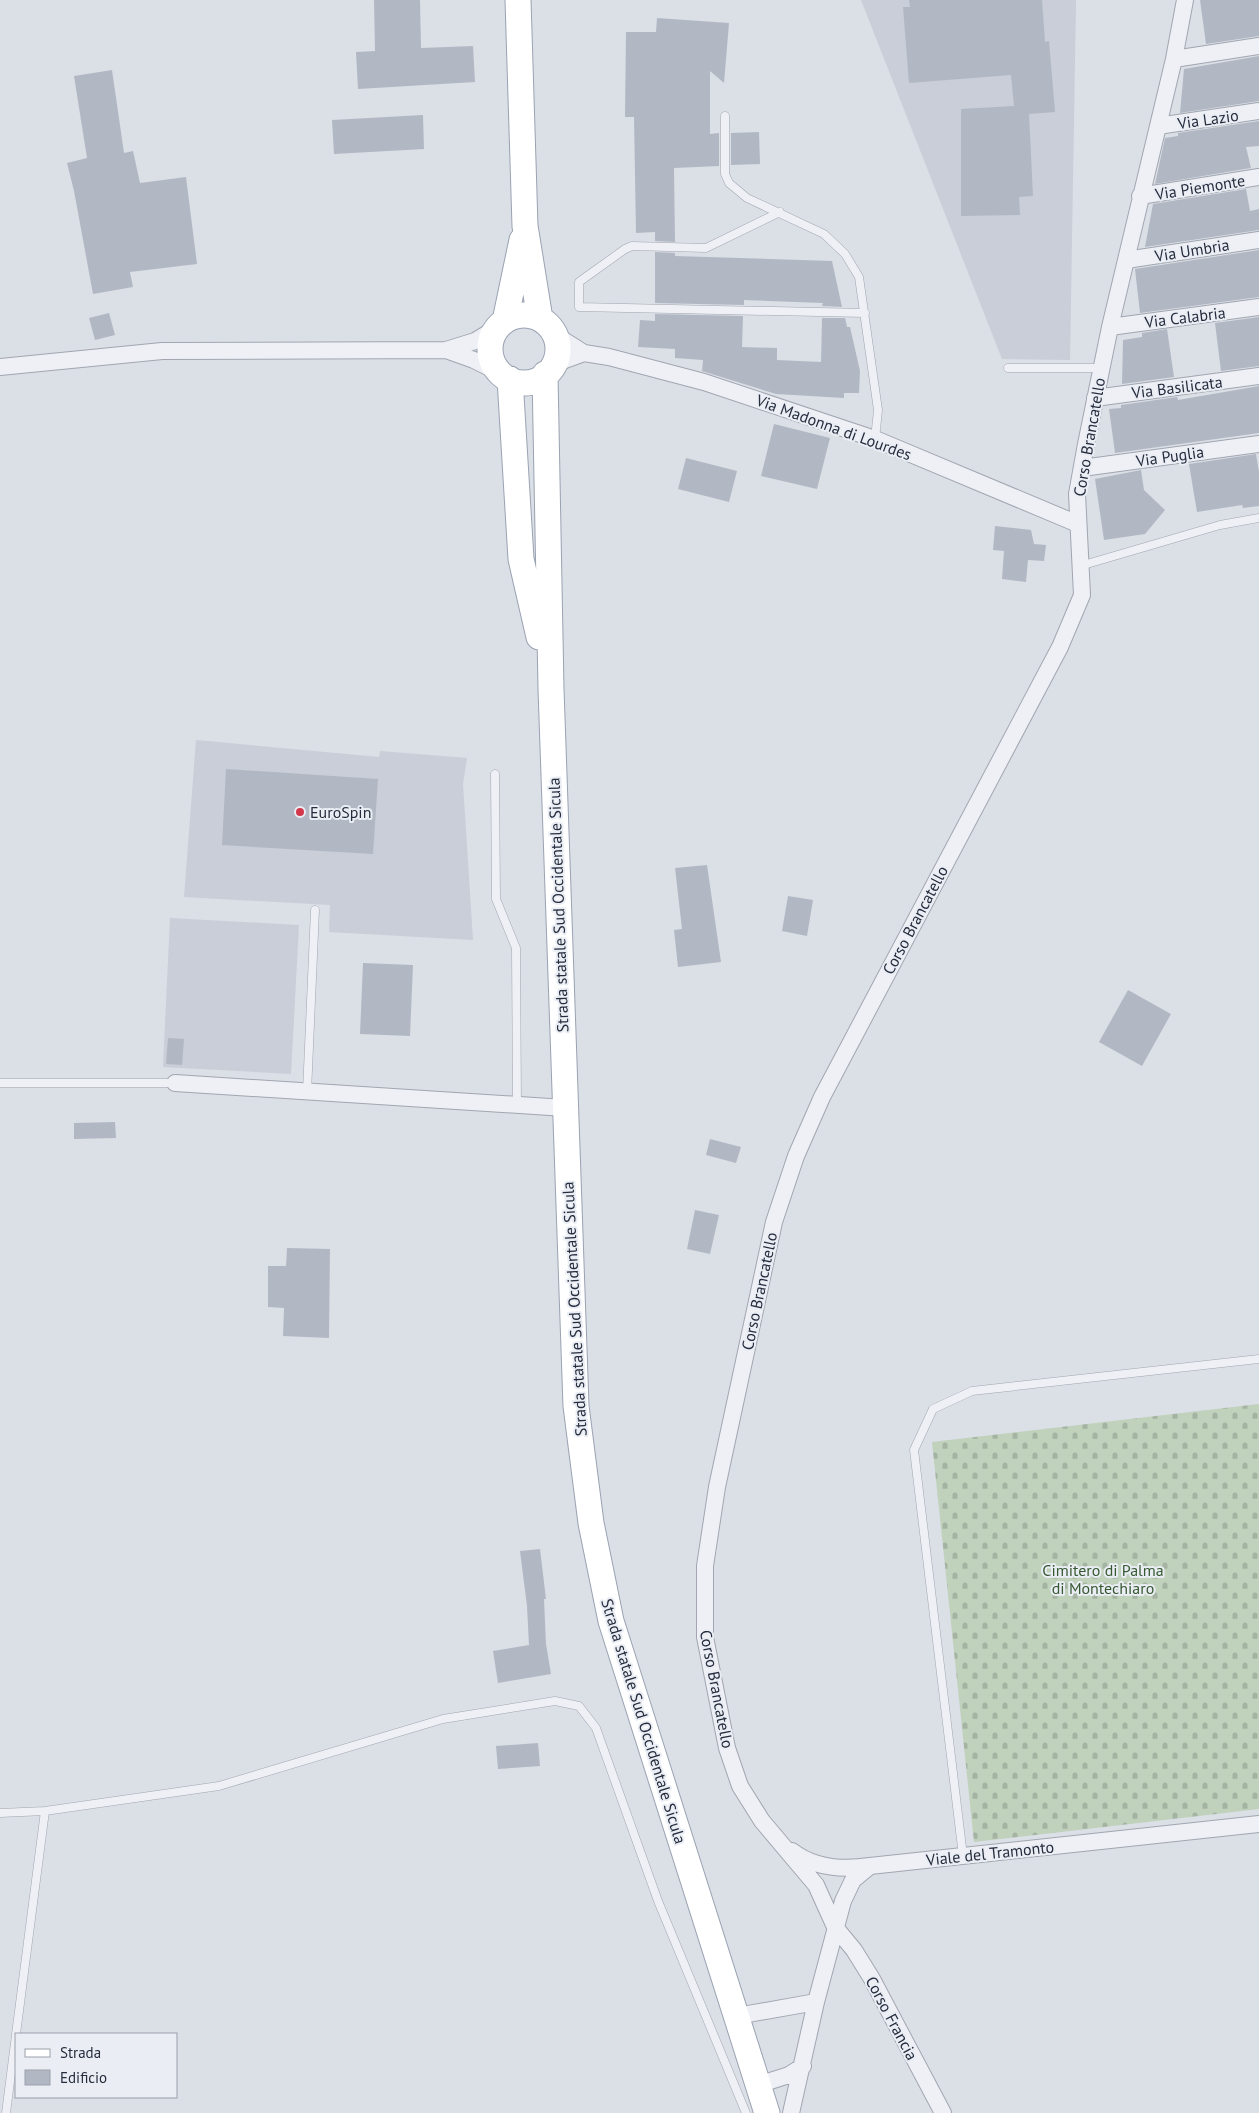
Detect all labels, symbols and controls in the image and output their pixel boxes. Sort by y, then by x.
street label: Via Lazio [1175,105,1240,133]
street label: Via Piemonte [1153,170,1246,204]
street label: Via Umbria [1152,234,1231,266]
street label: Via Calabria [1142,302,1227,332]
street label: Via Basilicata [1129,372,1224,403]
street label: Corso Brancatello [1069,376,1109,498]
street label: Via Madonna di Lourdes [753,389,915,464]
street label: Via Puglia [1134,441,1205,471]
street label: Strada statale Sud Occidentale Sicula [544,777,572,1033]
place label: EuroSpin [310,802,371,822]
marker: EuroSpin [294,806,306,818]
street label: Corso Brancatello [878,862,952,978]
street label: Strada statale Sud Occidentale Sicula [557,1181,591,1437]
street label: Corso Brancatello [737,1230,781,1352]
park label: Cimitero di Palma di Montechiaro [1042,1560,1164,1598]
street label: Strada statale Sud Occidentale Sicula [597,1596,691,1846]
street label: Corso Brancatello [696,1628,738,1750]
street label: Viale del Tramonto [924,1836,1055,1870]
street label: Corso Francia [862,1973,922,2063]
legend [15,2033,178,2098]
text: Strada [60,2043,101,2062]
text: Edificio [60,2068,107,2087]

